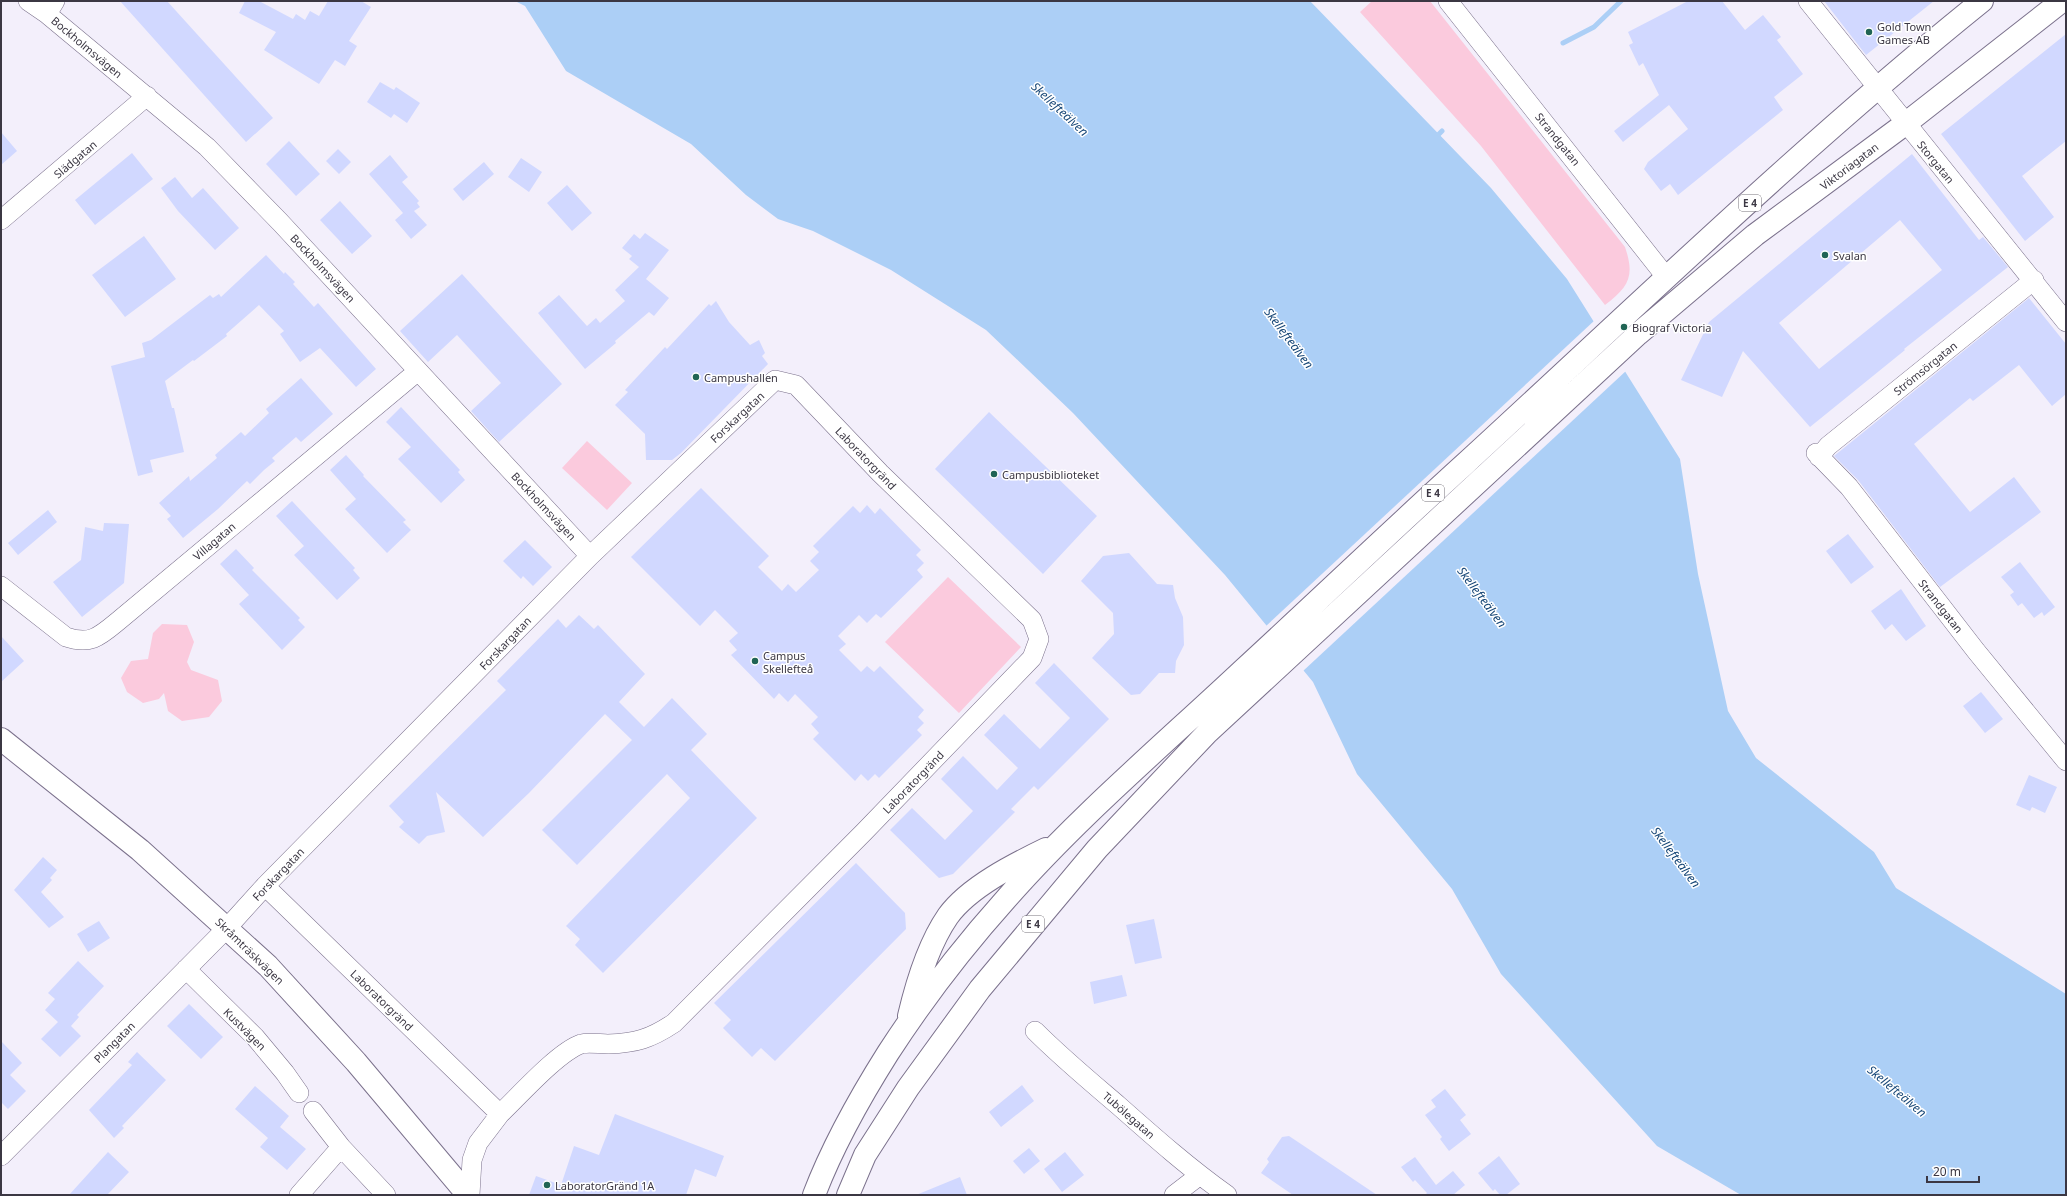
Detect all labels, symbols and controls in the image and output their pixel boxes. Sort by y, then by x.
street label: Bockholmsvägen [48,13,126,81]
place label: Gold Town Games AB [1877,19,1931,47]
marker: Gold Town Games AB [1864,27,1874,37]
water label: Skellefteälven [1028,78,1092,140]
street label: Strandgatan [1532,109,1584,169]
street label: Slädgatan [50,137,100,181]
street label: Storgatan [1914,137,1958,187]
street label: Viktoriagatan [1817,139,1881,193]
road number: E 4 [1739,195,1761,211]
street label: Bockholmsvägen [287,231,359,305]
place label: Svalan [1833,248,1867,263]
marker: Svalan [1820,250,1830,260]
water label: Skellefteälven [1260,304,1318,372]
place label: Biograf Victoria [1632,320,1711,335]
marker: Biograf Victoria [1619,322,1629,332]
street label: Strömsörgatan [1890,338,1960,398]
place label: Campushallen [704,370,778,385]
marker: Campushallen [691,372,701,382]
street label: Forskargatan [707,388,767,446]
street label: Laboratorgränd [832,423,900,493]
place label: Campusbiblioteket [1002,467,1099,482]
street label: Bockholmsvägen [508,469,580,543]
marker: Campusbiblioteket [989,469,999,479]
road number: E 4 [1422,485,1444,501]
street label: Villagatan [190,519,238,563]
water label: Skellefteälven [1453,563,1511,631]
street label: Strandgatan [1915,576,1967,636]
street label: Forskargatan [476,613,534,673]
place label: Campus Skellefteå [763,648,813,676]
marker: Campus Skellefteå [750,656,760,666]
street label: Laboratorgränd [879,747,947,817]
water label: Skellefteälven [1647,823,1705,891]
street label: Forskargatan [249,844,307,904]
street label: Skråmträskvägen [212,914,288,988]
road number: E 4 [1022,916,1044,932]
street label: Laboratorgränd [347,966,417,1034]
street label: Kustvägen [220,1004,270,1054]
street label: Plangatan [90,1018,138,1066]
water label: Skellefteälven [1864,1061,1930,1121]
street label: Tubölegatan [1100,1088,1158,1142]
scale bar [1927,1158,1979,1184]
text: 20 m [1933,1163,1961,1180]
place label: LaboratorGränd 1A [555,1178,655,1193]
marker: LaboratorGränd 1A [542,1180,552,1190]

